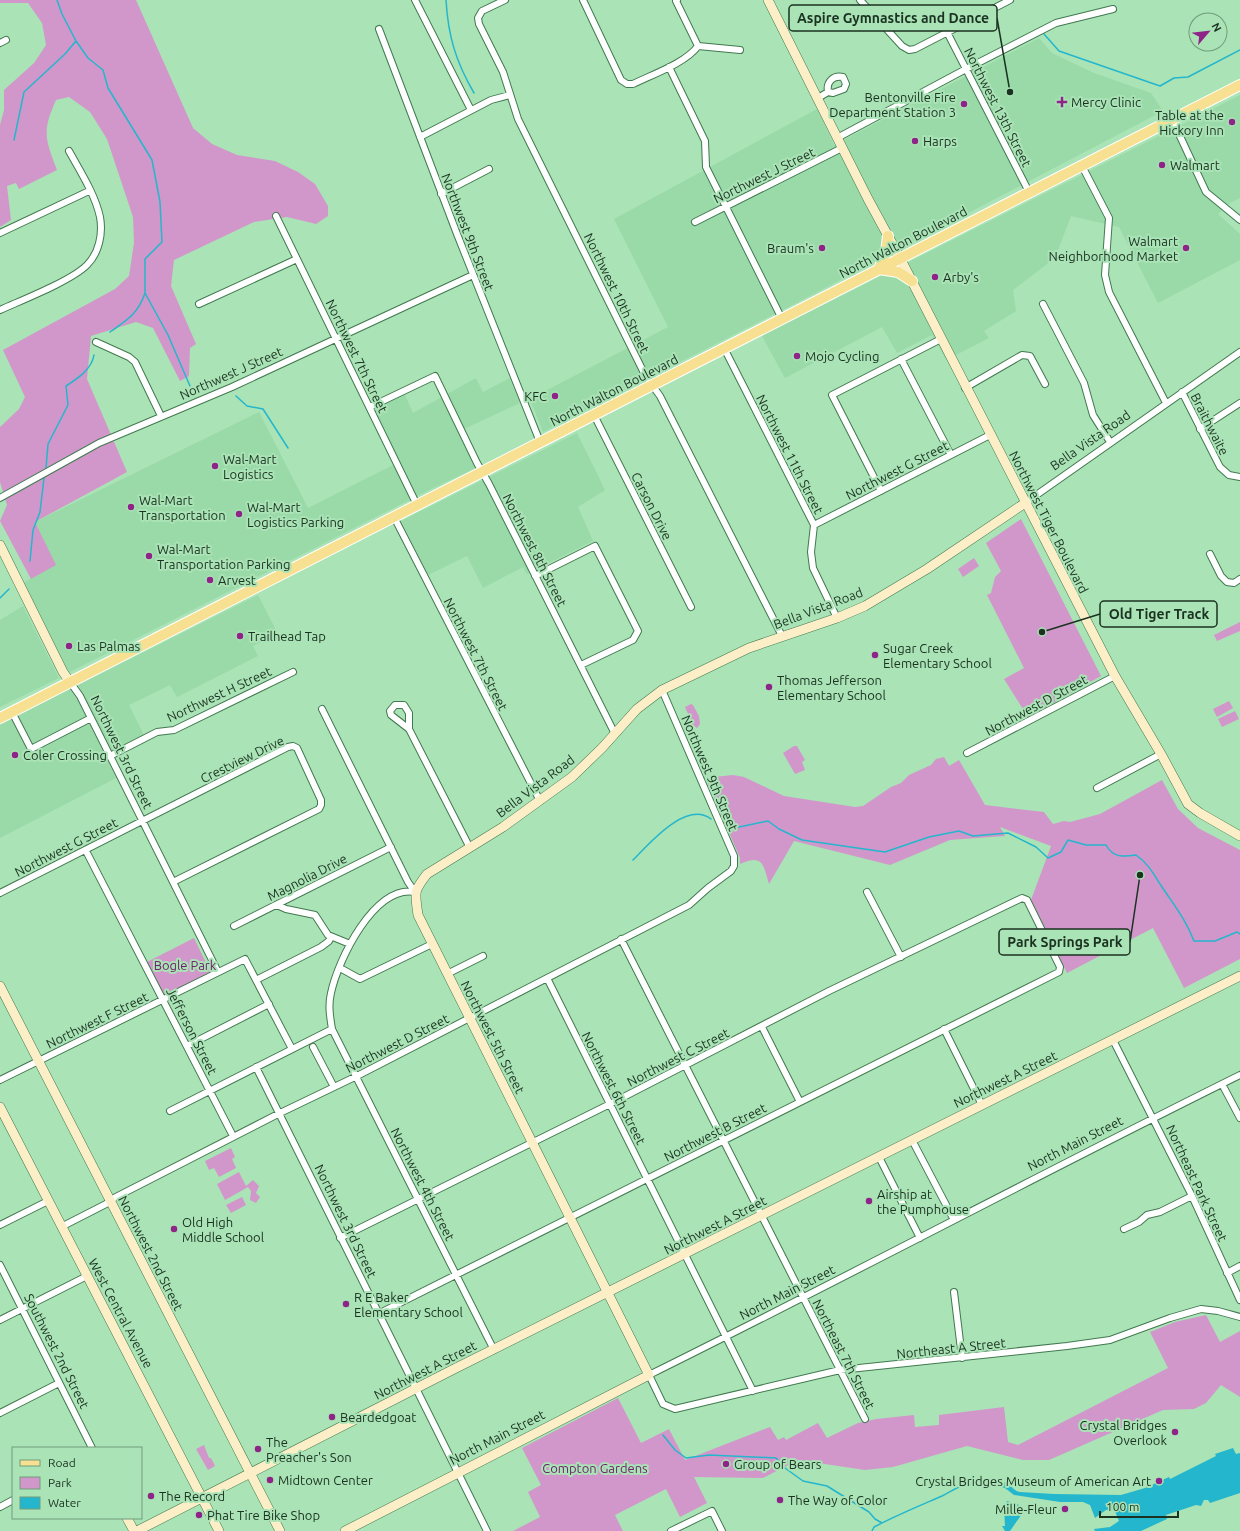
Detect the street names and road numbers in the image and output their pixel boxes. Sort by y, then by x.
street label: Northwest 13th Street [962,45,1034,169]
street label: Northwest J Street [711,144,817,206]
street label: Northwest 9th Street [439,171,497,293]
street label: North Walton Boulevard [837,204,969,280]
street label: Northwest 10th Street [582,231,652,355]
street label: Northwest 7th Street [323,297,391,415]
street label: Northwest J Street [177,344,285,402]
street label: North Walton Boulevard [548,352,680,428]
street label: Braithwaite [1188,391,1232,457]
street label: Northwest 11th Street [754,392,826,516]
street label: Bella Vista Road [1047,407,1133,473]
street label: Northwest G Street [843,438,951,502]
street label: Northwest Tiger Boulevard [1007,448,1091,596]
street label: Carson Drive [629,470,675,542]
street label: Northwest 8th Street [501,491,569,609]
street label: Bella Vista Road [772,585,864,631]
street label: Northwest 7th Street [442,595,510,713]
street label: Northwest H Street [165,664,273,724]
street label: Northwest D Street [982,672,1090,738]
street label: Northwest 3rd Street [88,693,156,811]
street label: Northwest 9th Street [679,713,741,833]
street label: Crestview Drive [198,733,286,785]
street label: Bella Vista Road [493,752,577,820]
street label: Northwest G Street [12,815,120,879]
street label: Magnolia Drive [265,851,349,903]
street label: Northwest 5th Street [459,978,527,1096]
street label: Jefferson Street [164,985,220,1077]
street label: Northwest F Street [44,989,150,1051]
street label: Northwest D Street [343,1011,451,1075]
street label: Northwest C Street [625,1025,731,1089]
street label: Northwest 6th Street [580,1029,648,1147]
street label: Northwest A Street [951,1048,1059,1110]
street label: Northwest B Street [662,1100,768,1164]
street label: North Main Street [1025,1113,1125,1173]
street label: Northeast Park Street [1164,1122,1230,1244]
street label: Northwest 4th Street [389,1125,457,1243]
street label: Northwest 3rd Street [312,1162,380,1280]
street label: Northwest 2nd Street [116,1193,186,1313]
street label: Northwest A Street [661,1193,769,1257]
street label: West Central Avenue [86,1256,156,1370]
street label: North Main Street [737,1262,837,1322]
street label: Southwest 2nd Street [22,1291,92,1411]
street label: Northeast 7th Street [810,1297,878,1411]
street label: Northeast A Street [896,1335,1006,1361]
street label: Northwest A Street [371,1338,479,1402]
street label: North Main Street [447,1407,547,1467]

